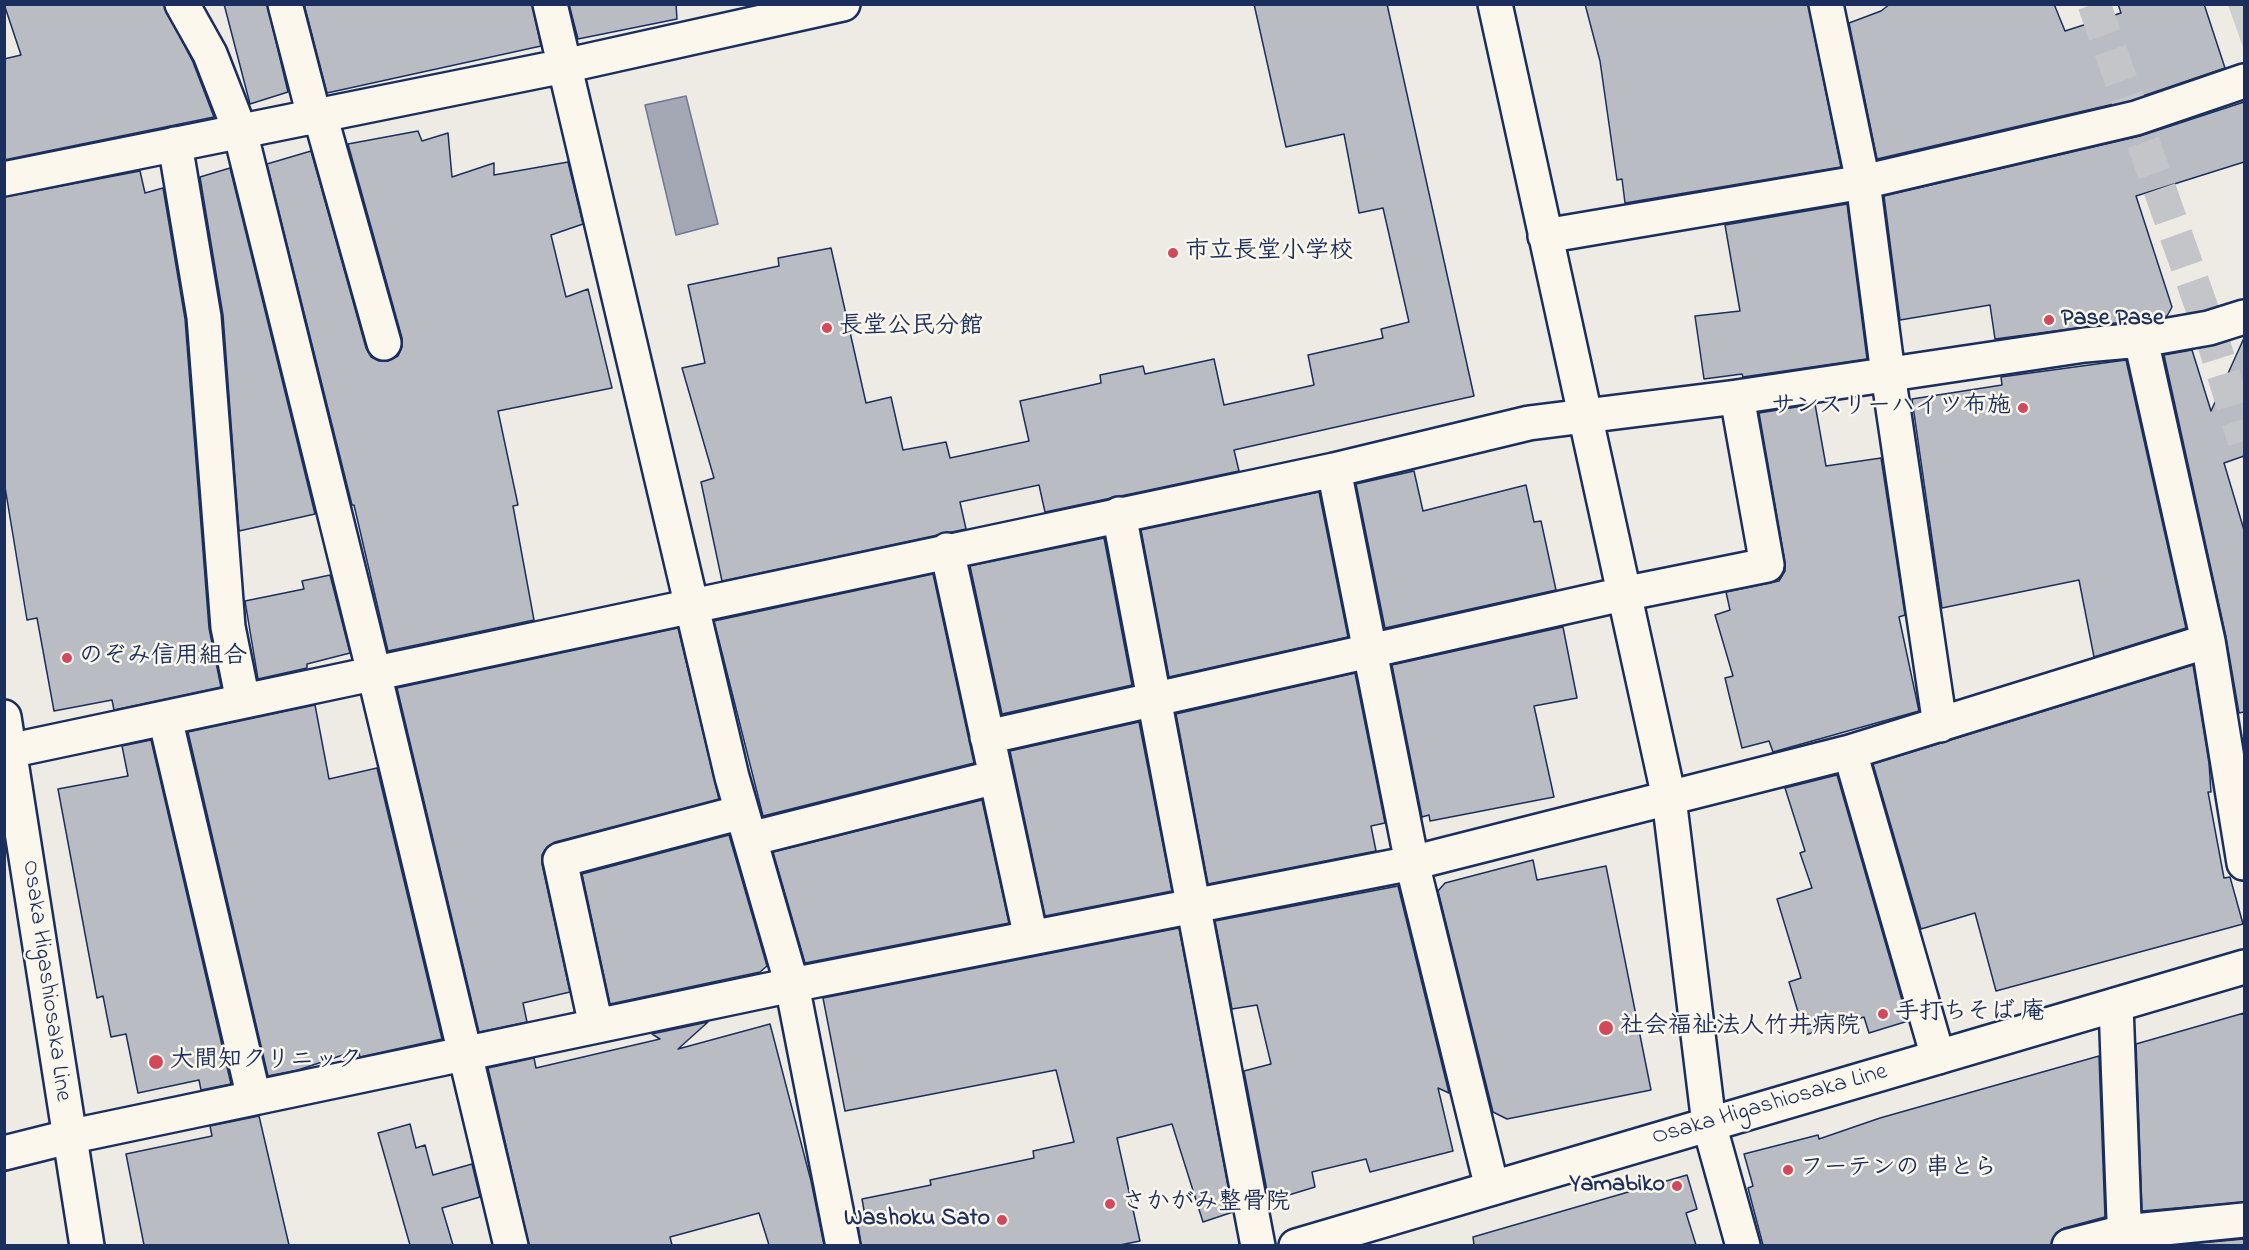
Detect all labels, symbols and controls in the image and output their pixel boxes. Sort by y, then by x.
place label: 市立長堂小学校 [1185,239,1353,267]
marker: 市立長堂小学校 [1166,246,1180,260]
place label: Pase Pase [2061,306,2164,334]
marker: Pase Pase [2042,313,2056,327]
place label: 長堂公民分館 [839,314,983,342]
marker: 長堂公民分館 [820,321,834,335]
place label: サンスリーハイツ布施 [1771,394,2011,422]
marker: サンスリーハイツ布施 [2016,401,2030,415]
place label: のぞみ信用組合 [79,644,247,672]
marker: のぞみ信用組合 [60,651,74,665]
street label: Osaka Higashiosaka Line [14,859,76,1103]
place label: 手打ちそば 庵 [1895,1000,2045,1028]
marker: 手打ちそば 庵 [1876,1007,1890,1021]
place label: 社会福祉法人竹井病院 [1620,1014,1860,1042]
marker: 社会福祉法人竹井病院 [1597,1019,1615,1037]
place label: 大間知クリニック [170,1048,362,1076]
marker: 大間知クリニック [147,1053,165,1071]
street label: Osaka Higashiosaka Line [1649,1059,1891,1153]
place label: フーテンの 串とら [1800,1156,1998,1184]
marker: フーテンの 串とら [1781,1163,1795,1177]
place label: Yamabiko [1569,1172,1665,1200]
marker: Yamabiko [1670,1179,1684,1193]
place label: さかがみ整骨院 [1122,1190,1290,1218]
marker: さかがみ整骨院 [1103,1197,1117,1211]
place label: Washoku Sato [844,1206,990,1234]
marker: Washoku Sato [995,1213,1009,1227]

